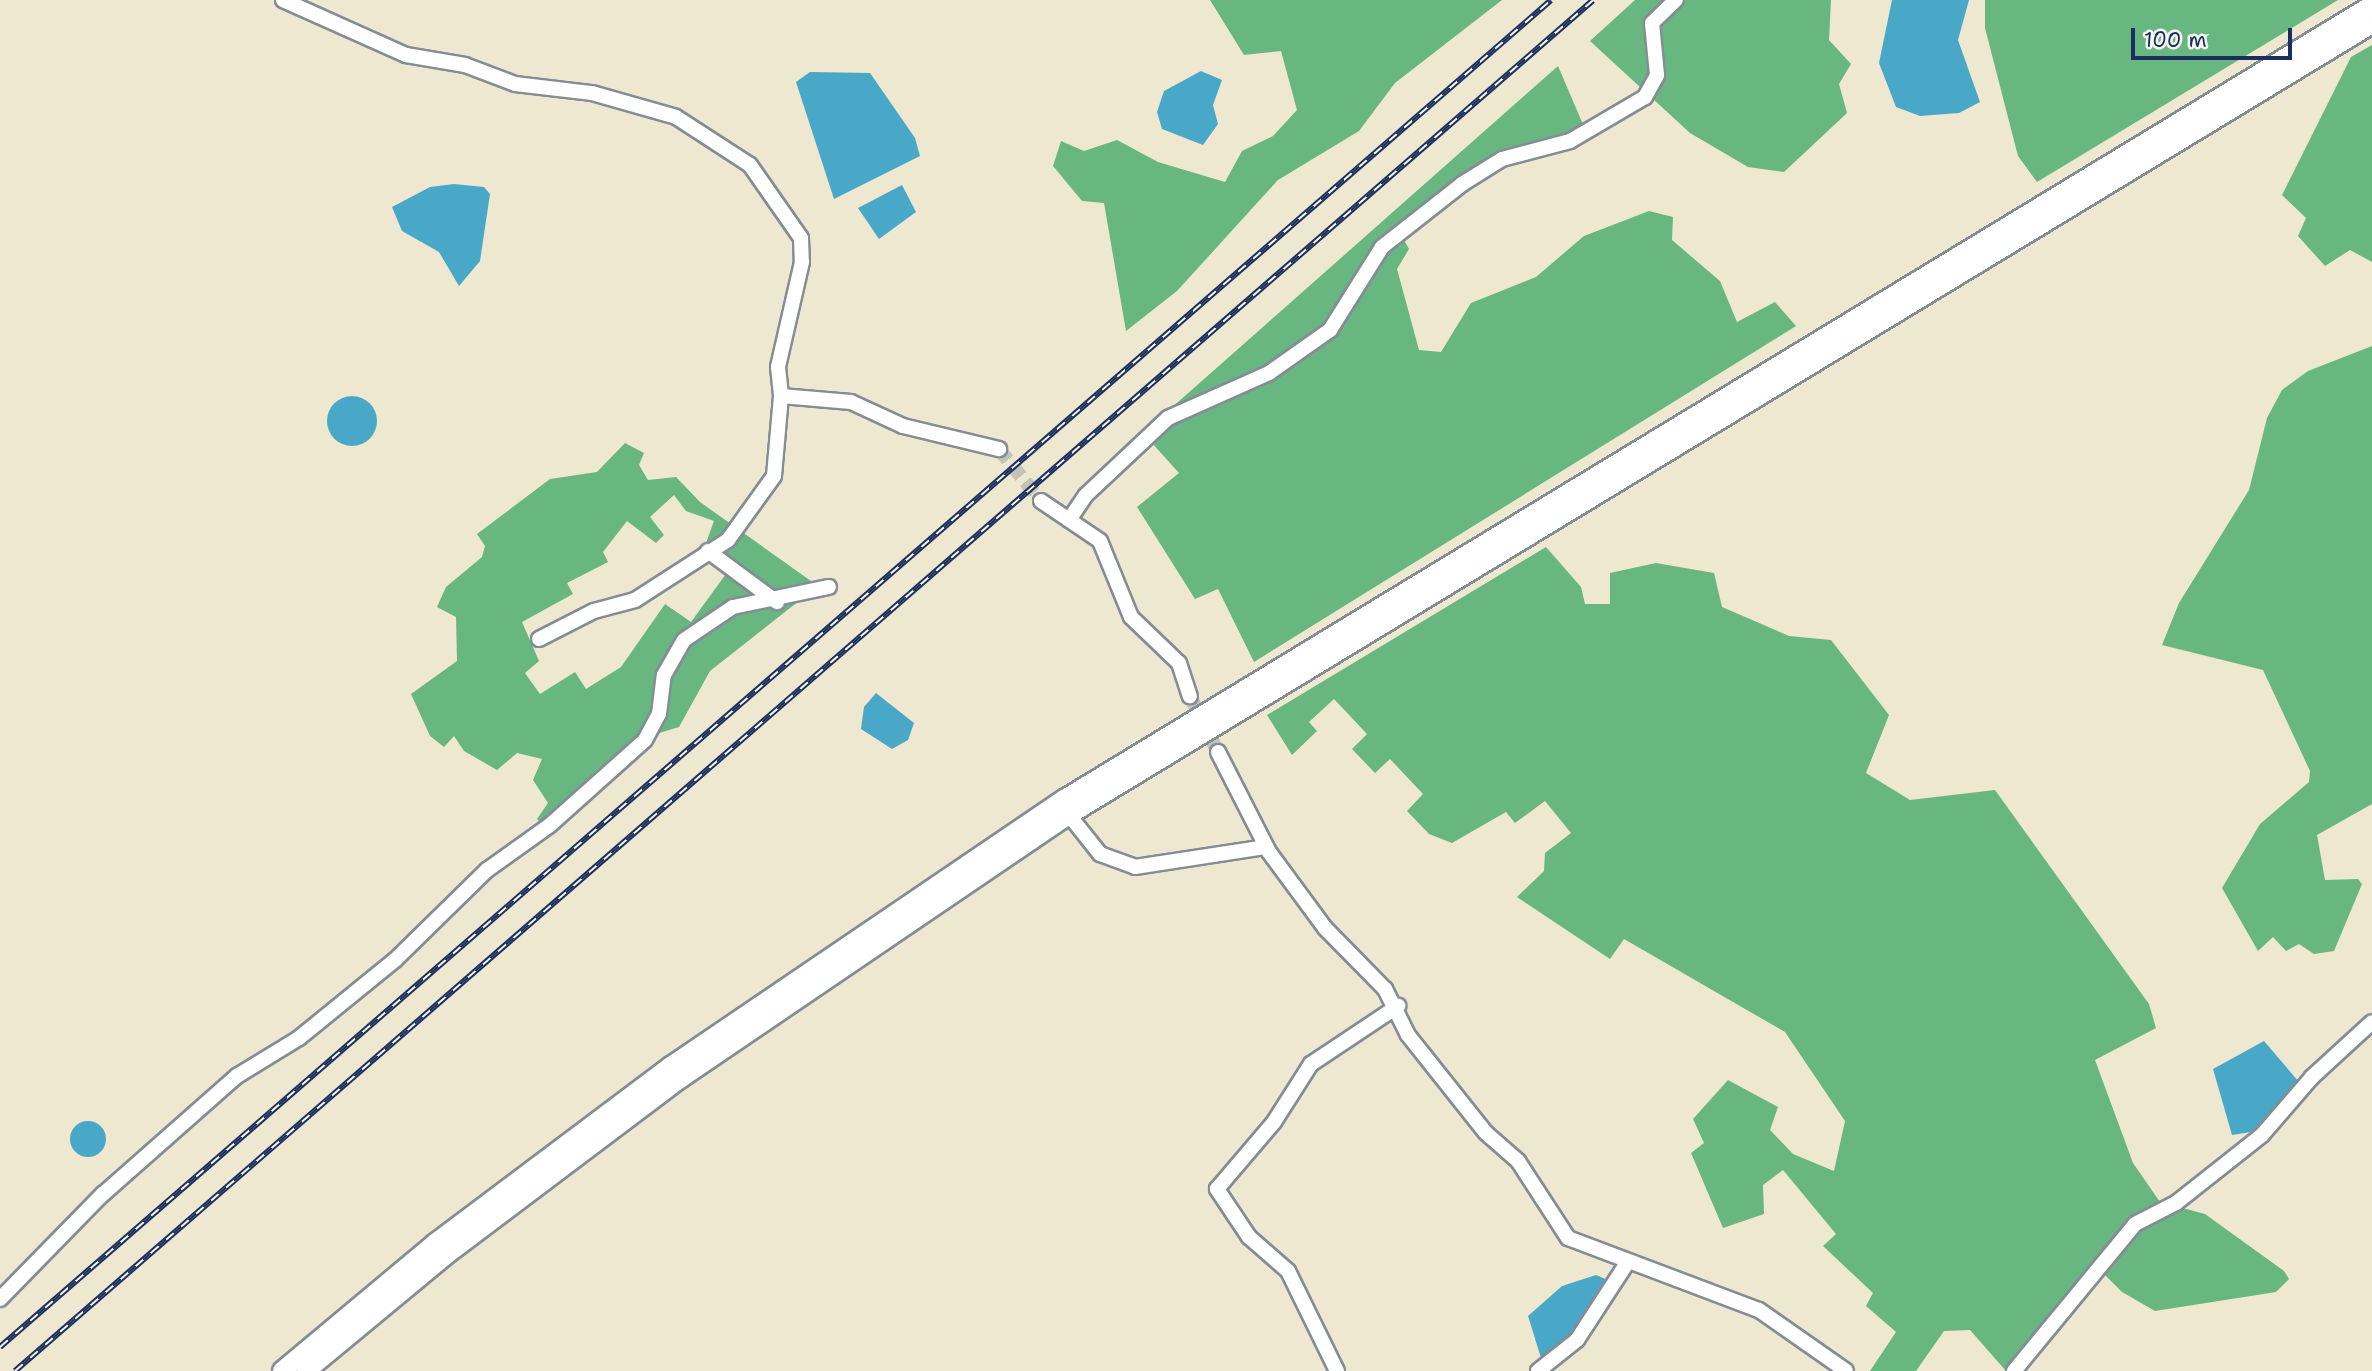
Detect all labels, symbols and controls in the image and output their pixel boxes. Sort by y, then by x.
scale bar [2134,14,2295,58]
text: 100 m [2144,26,2207,54]

